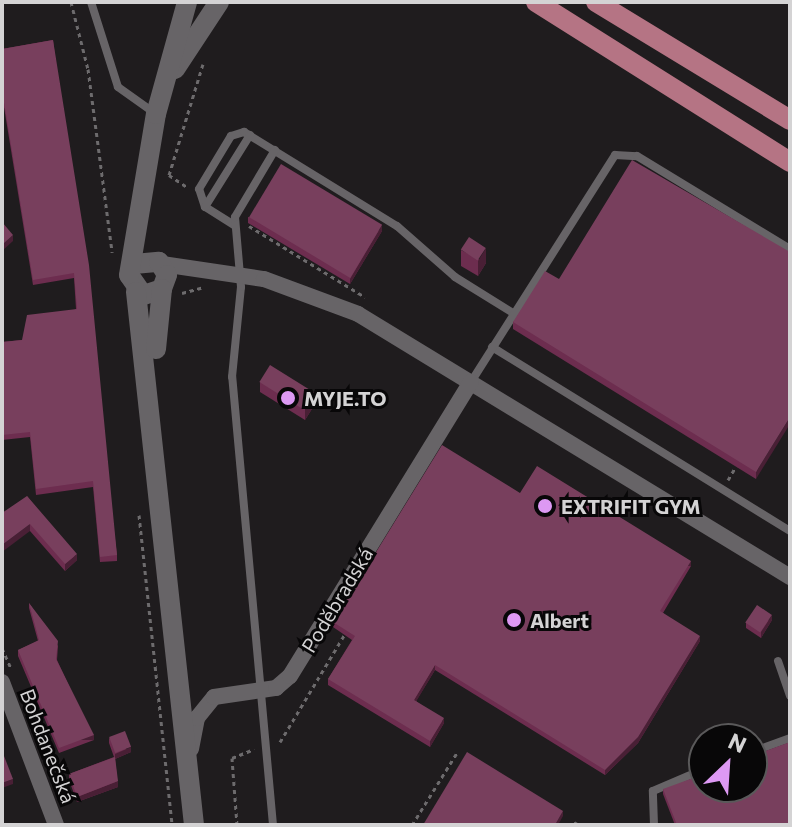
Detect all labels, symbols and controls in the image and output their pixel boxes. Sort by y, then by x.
place label: MYJE.TO [304,386,386,410]
marker: MYJE.TO [279,389,297,407]
place label: EXTRIFIT GYM [561,494,700,518]
marker: EXTRIFIT GYM [536,497,554,515]
street label: Poděbradská [296,543,378,657]
place label: Albert [530,608,589,632]
marker: Albert [505,611,523,629]
street label: Bohdanečská [15,685,81,807]
north arrow [688,723,768,803]
text: N [724,727,751,758]

